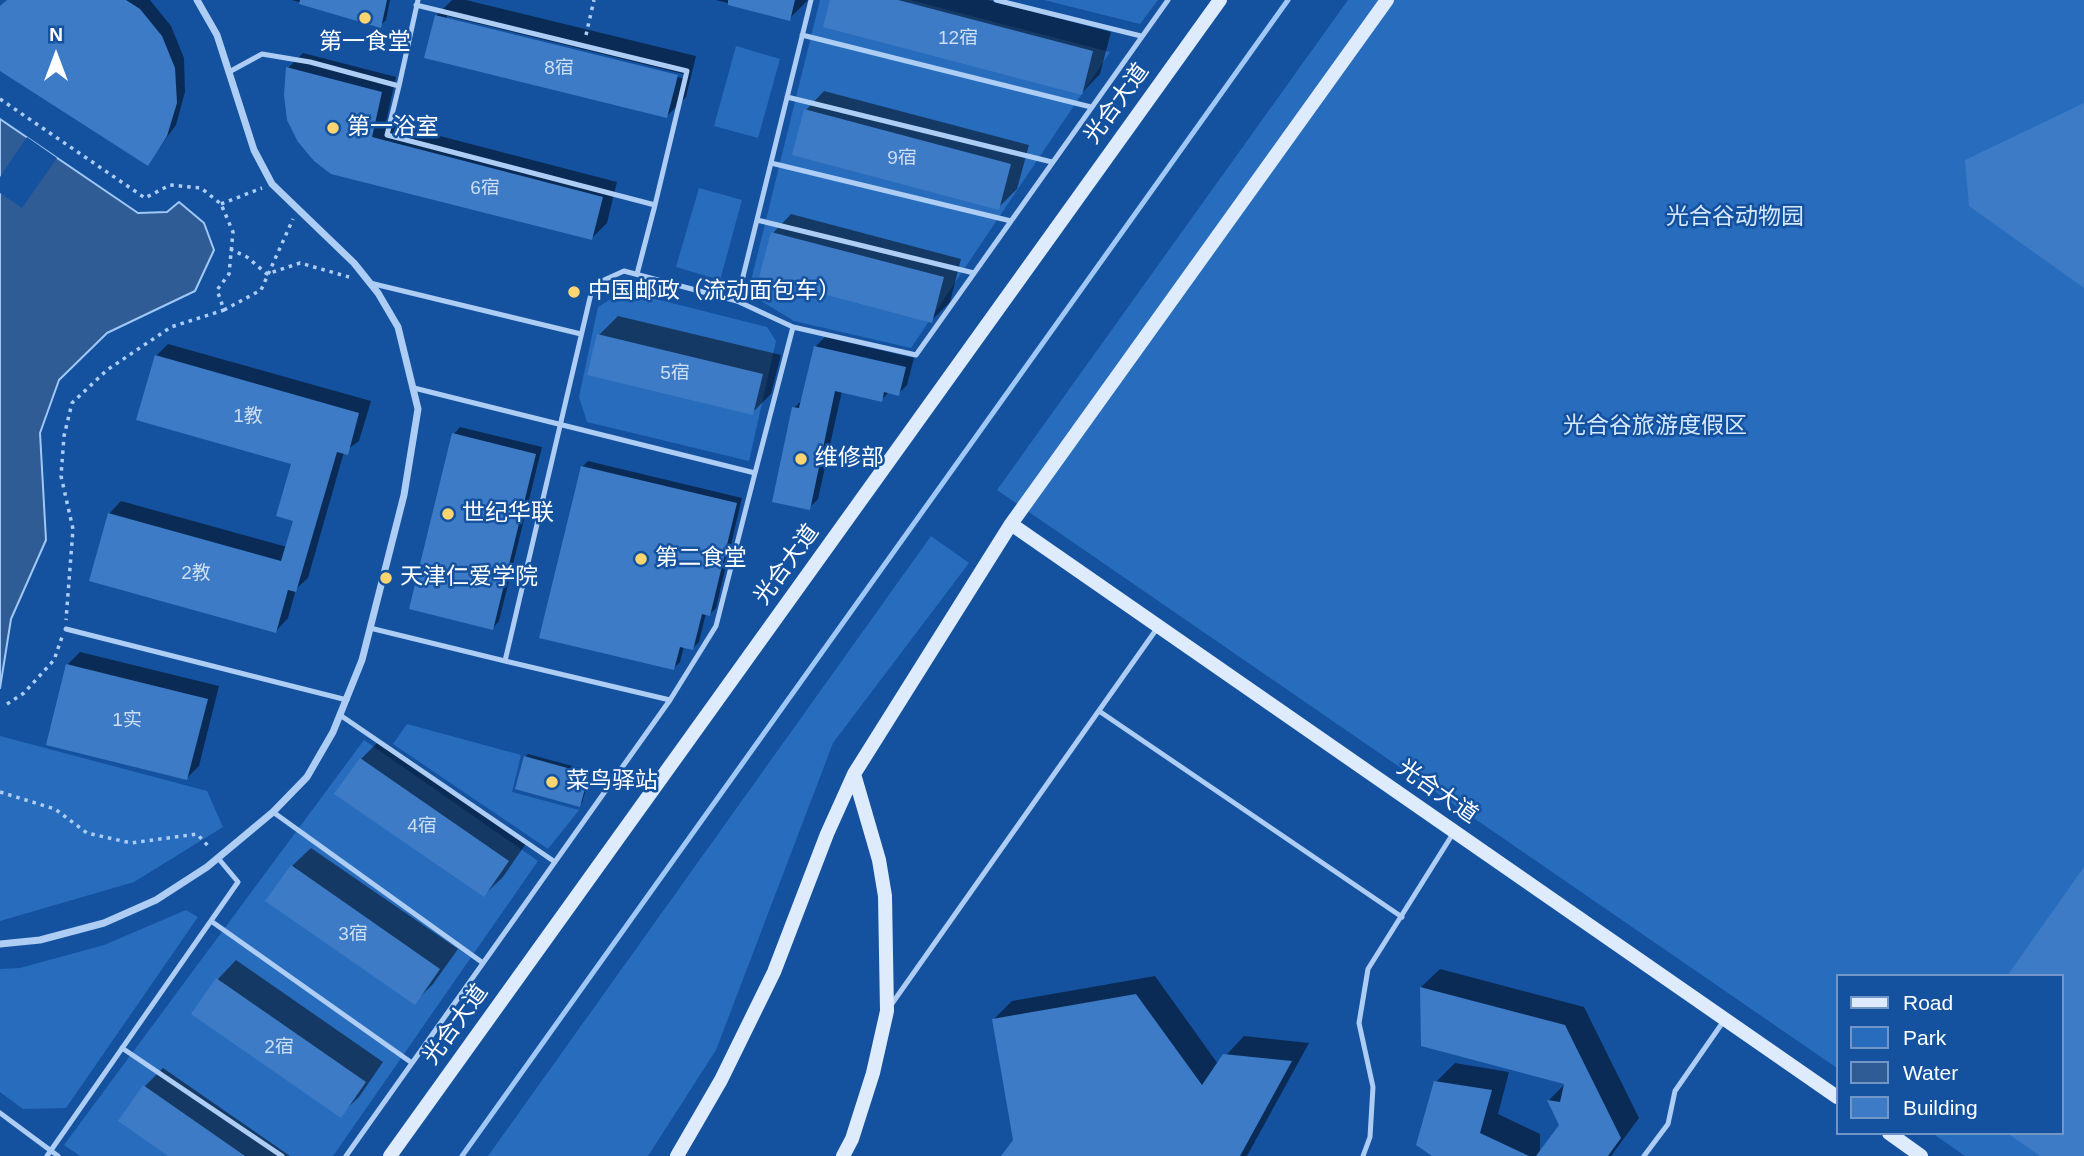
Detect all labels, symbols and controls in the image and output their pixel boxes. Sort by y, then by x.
marker: 第一食堂 [357,10,373,26]
north arrow [21,21,91,91]
text: N [49,24,63,45]
house number: 12宿 [938,28,978,50]
place label: 第一食堂 [319,29,411,57]
house number: 8宿 [544,58,574,80]
street label: 光合大道 [1079,59,1155,149]
place label: 第一浴室 [347,114,439,142]
marker: 第一浴室 [325,120,341,136]
house number: 9宿 [887,148,917,170]
house number: 6宿 [470,178,500,200]
park label: 光合谷动物园 [1666,204,1804,232]
place label: 中国邮政（流动面包车） [588,278,841,306]
marker: 中国邮政（流动面包车） [566,284,582,300]
house number: 5宿 [660,363,690,385]
house number: 1教 [233,406,263,428]
park label: 光合谷旅游度假区 [1563,413,1747,441]
place label: 维修部 [815,445,884,473]
marker: 维修部 [793,451,809,467]
place label: 世纪华联 [462,500,554,528]
marker: 世纪华联 [440,506,456,522]
street label: 光合大道 [749,520,825,610]
place label: 第二食堂 [655,545,747,573]
marker: 第二食堂 [633,551,649,567]
house number: 2教 [181,563,211,585]
place label: 天津仁爱学院 [400,564,538,592]
marker: 天津仁爱学院 [378,570,394,586]
house number: 1实 [112,710,142,732]
street label: 光合大道 [1391,754,1483,830]
place label: 菜鸟驿站 [566,768,658,796]
marker: 菜鸟驿站 [544,774,560,790]
house number: 4宿 [407,816,437,838]
house number: 3宿 [338,924,368,946]
legend [1836,974,2063,1135]
street label: 光合大道 [418,980,494,1070]
text: Road [1903,991,1953,1014]
text: Park [1903,1026,1946,1049]
house number: 2宿 [264,1037,294,1059]
text: Water [1903,1061,1958,1084]
text: Building [1903,1096,1978,1119]

